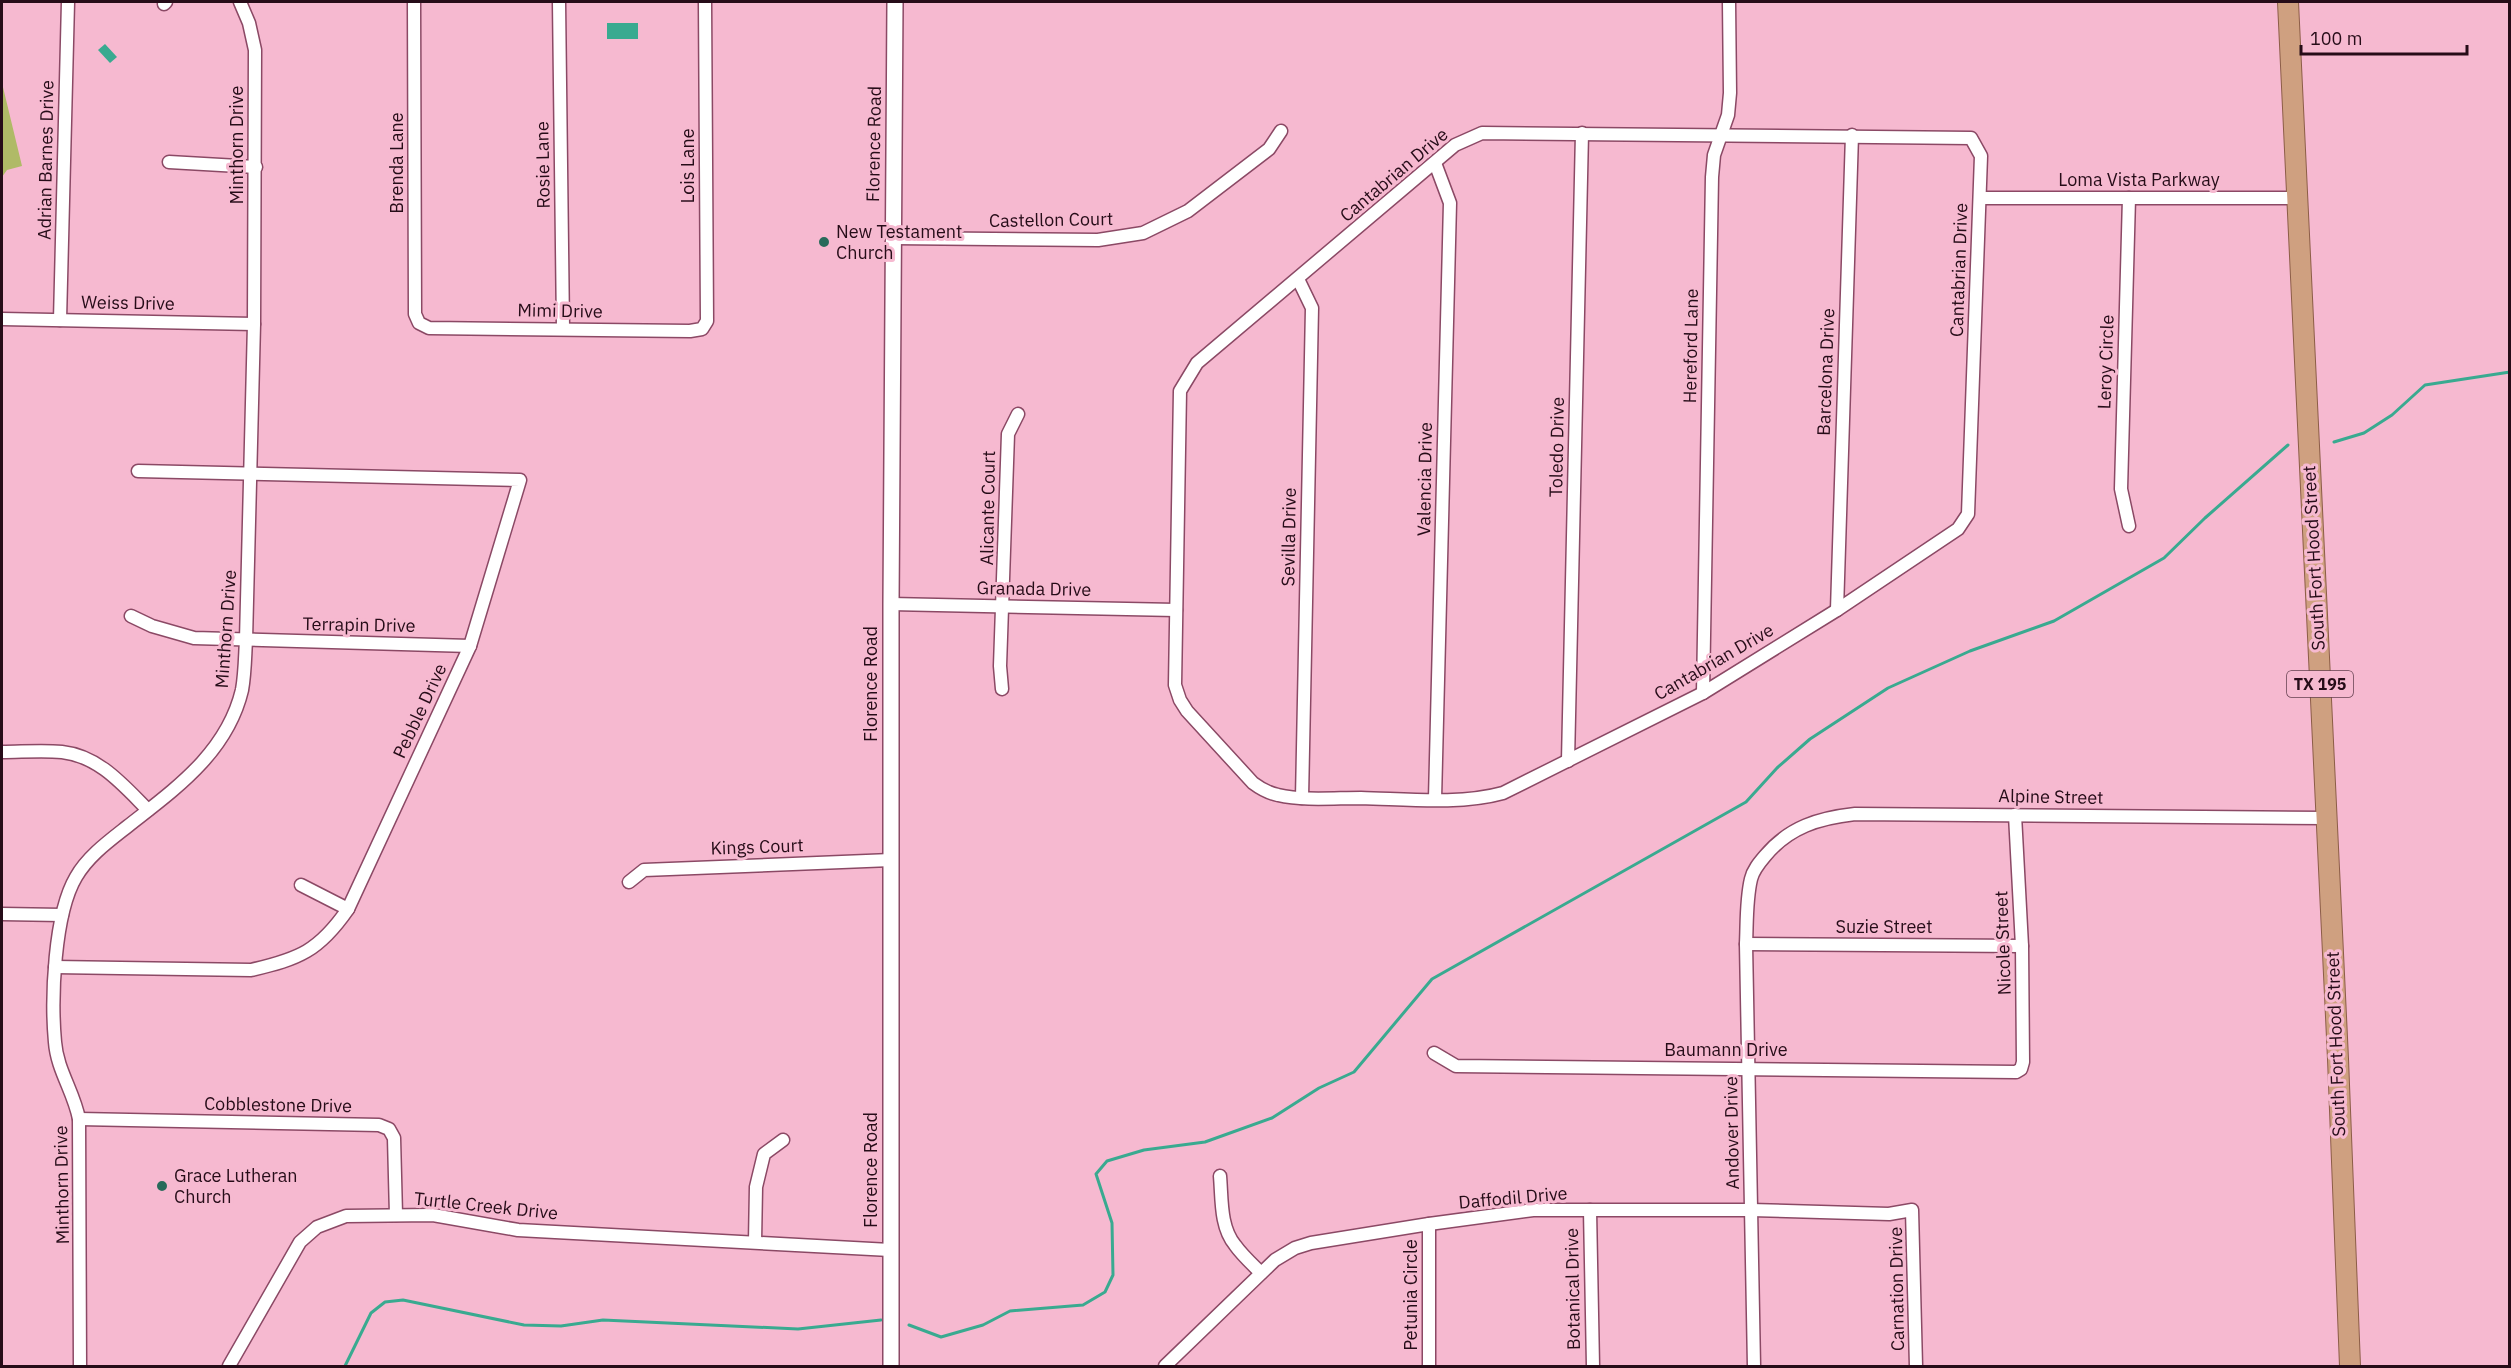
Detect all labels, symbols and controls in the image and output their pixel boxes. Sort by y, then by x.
scale bar [2301,18,2468,56]
text: 100 m [2310,27,2362,50]
street label: Adrian Barnes Drive [33,80,58,240]
street label: Minthorn Drive [225,85,248,204]
street label: Florence Road [861,86,886,202]
street label: Brenda Lane [385,112,408,214]
street label: Rosie Lane [530,121,555,209]
street label: Cantabrian Drive [1335,123,1453,227]
street label: Lois Lane [676,128,699,204]
street label: Loma Vista Parkway [2058,168,2220,191]
street label: Cantabrian Drive [1945,202,1972,338]
street label: Castellon Court [989,207,1113,232]
place label: New Testament Church [836,220,962,264]
marker: New Testament Church [817,235,831,249]
street label: Hereford Lane [1678,288,1703,404]
street label: Weiss Drive [81,290,175,315]
street label: Mimi Drive [517,298,603,323]
street label: Barcelona Drive [1812,308,1839,436]
street label: Leroy Circle [2092,314,2119,410]
street label: Toledo Drive [1544,396,1569,497]
street label: Valencia Drive [1412,422,1437,536]
street label: Alicante Court [975,450,1000,566]
street label: South Fort Hood Street [2297,465,2330,651]
street label: Sevilla Drive [1276,487,1301,587]
street label: Minthorn Drive [210,569,241,689]
street label: Granada Drive [977,576,1092,601]
street label: Terrapin Drive [302,612,416,637]
street label: Cantabrian Drive [1650,618,1778,705]
street label: Florence Road [859,626,882,742]
street label: Pebble Drive [388,660,452,762]
road number: TX 195 [2287,671,2353,697]
street label: Alpine Street [1998,784,2104,809]
street label: Kings Court [710,833,804,860]
street label: Nicole Street [1989,890,2016,996]
street label: Suzie Street [1835,915,1933,938]
street label: South Fort Hood Street [2321,951,2350,1137]
street label: Baumann Drive [1664,1038,1788,1061]
street label: Andover Drive [1719,1076,1744,1190]
street label: Cobblestone Drive [204,1092,352,1117]
street label: Florence Road [859,1112,882,1228]
street label: Minthorn Drive [49,1125,74,1245]
place label: Grace Lutheran Church [174,1164,298,1208]
marker: Grace Lutheran Church [155,1179,169,1193]
street label: Daffodil Drive [1458,1181,1568,1214]
street label: Turtle Creek Drive [413,1187,559,1225]
street label: Carnation Drive [1884,1227,1909,1351]
street label: Botanical Drive [1560,1228,1585,1350]
street label: Petunia Circle [1399,1239,1422,1351]

